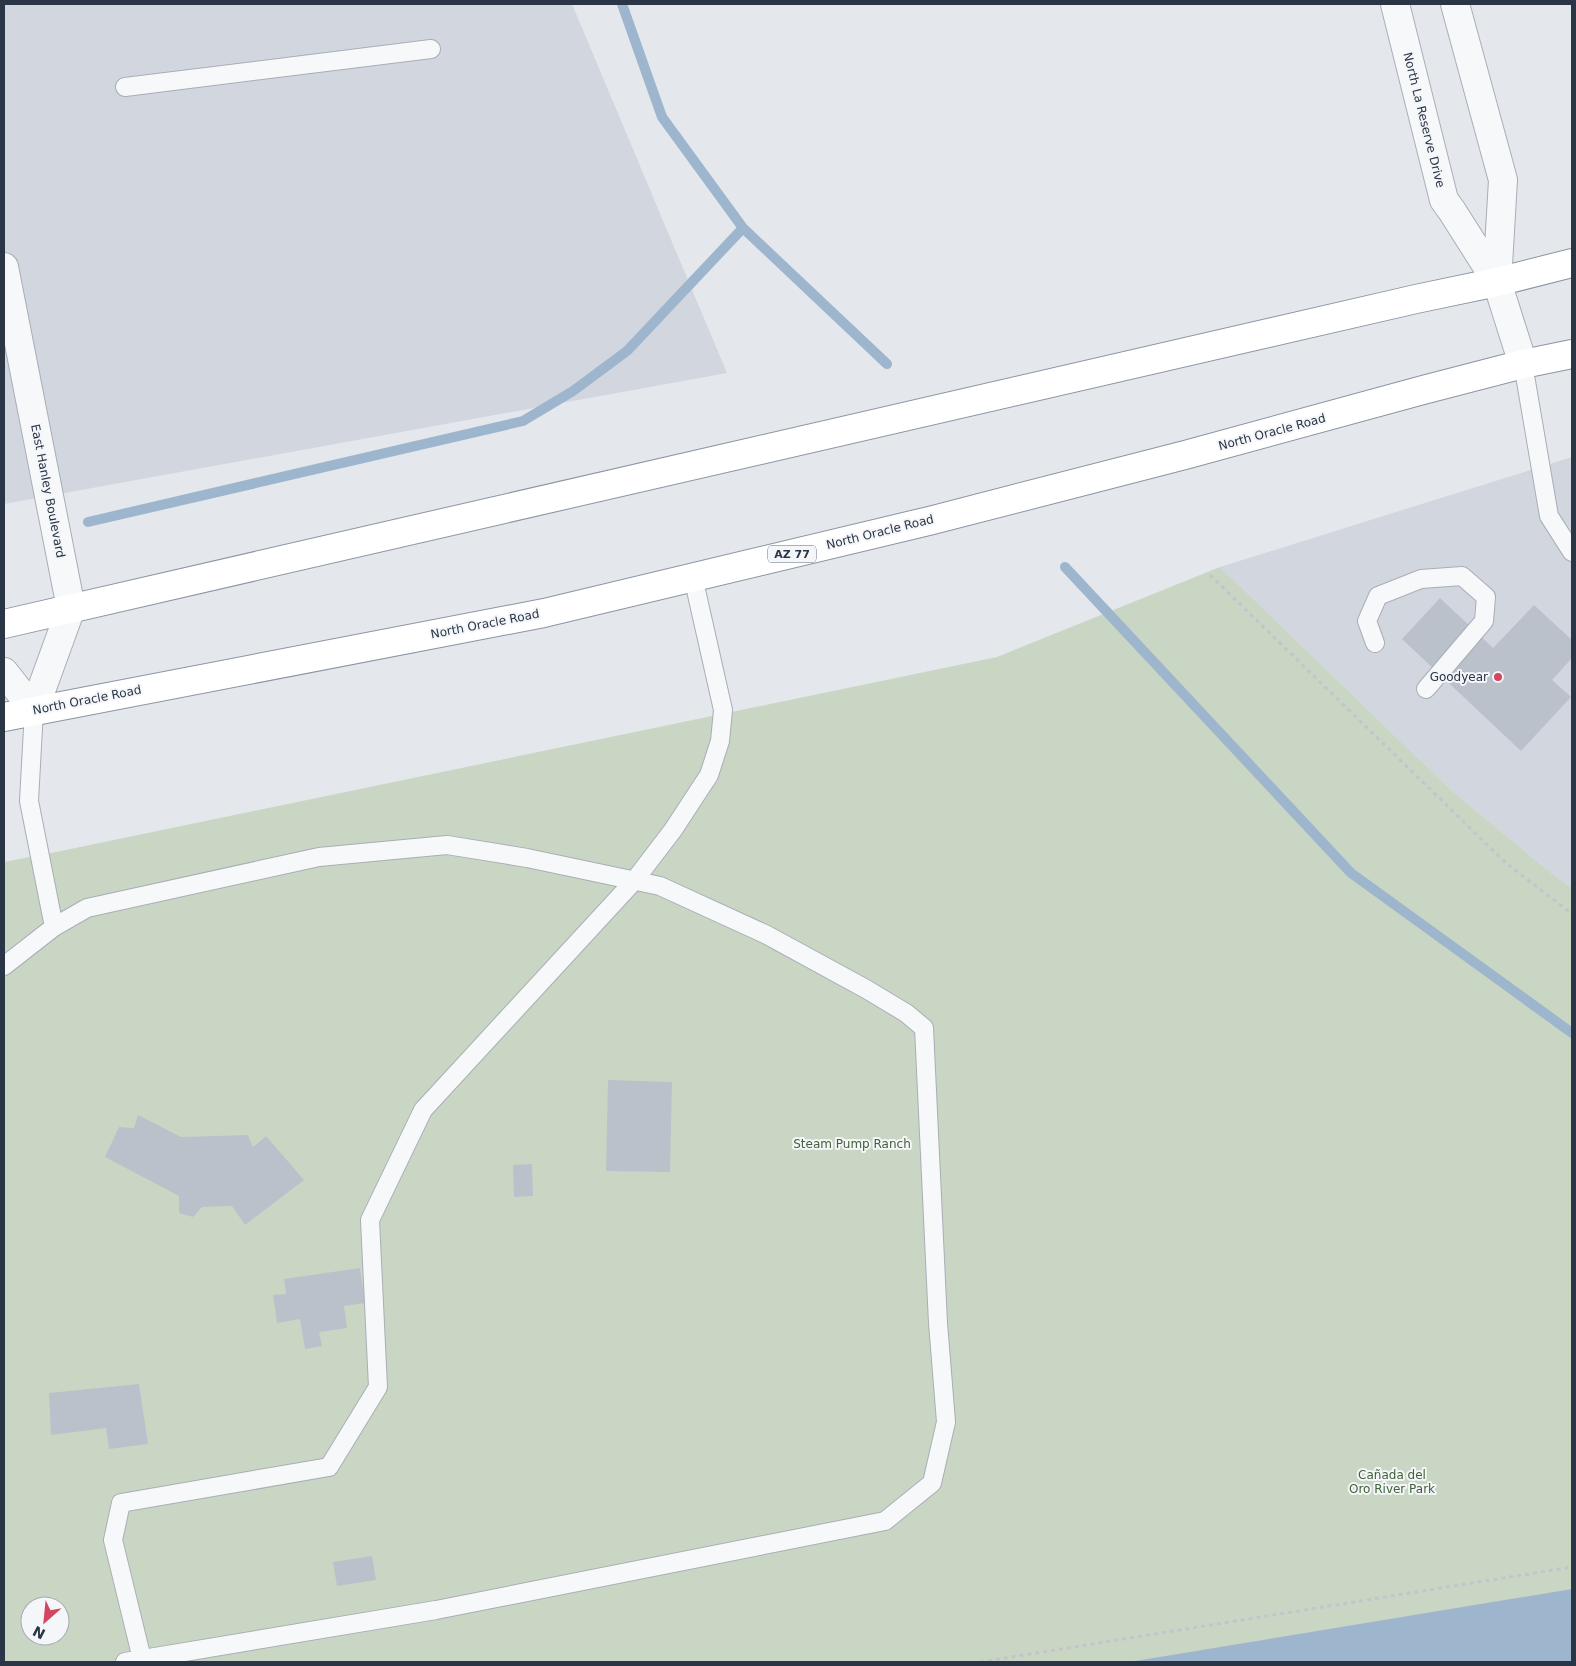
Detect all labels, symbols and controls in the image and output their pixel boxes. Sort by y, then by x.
street label: North La Reserve Drive [1400,51,1448,189]
street label: North Oracle Road [1217,411,1327,453]
street label: East Hanley Boulevard [28,423,68,559]
street label: North Oracle Road [825,512,935,552]
road number: AZ 77 [768,546,816,562]
street label: North Oracle Road [429,607,541,641]
place label: Goodyear [1430,670,1488,684]
marker: Goodyear [1492,671,1504,683]
street label: North Oracle Road [31,683,143,717]
park label: Steam Pump Ranch [793,1137,911,1151]
park label: Cañada del Oro River Park [1349,1468,1435,1496]
north arrow [20,1596,70,1646]
text: N [30,1623,48,1642]

